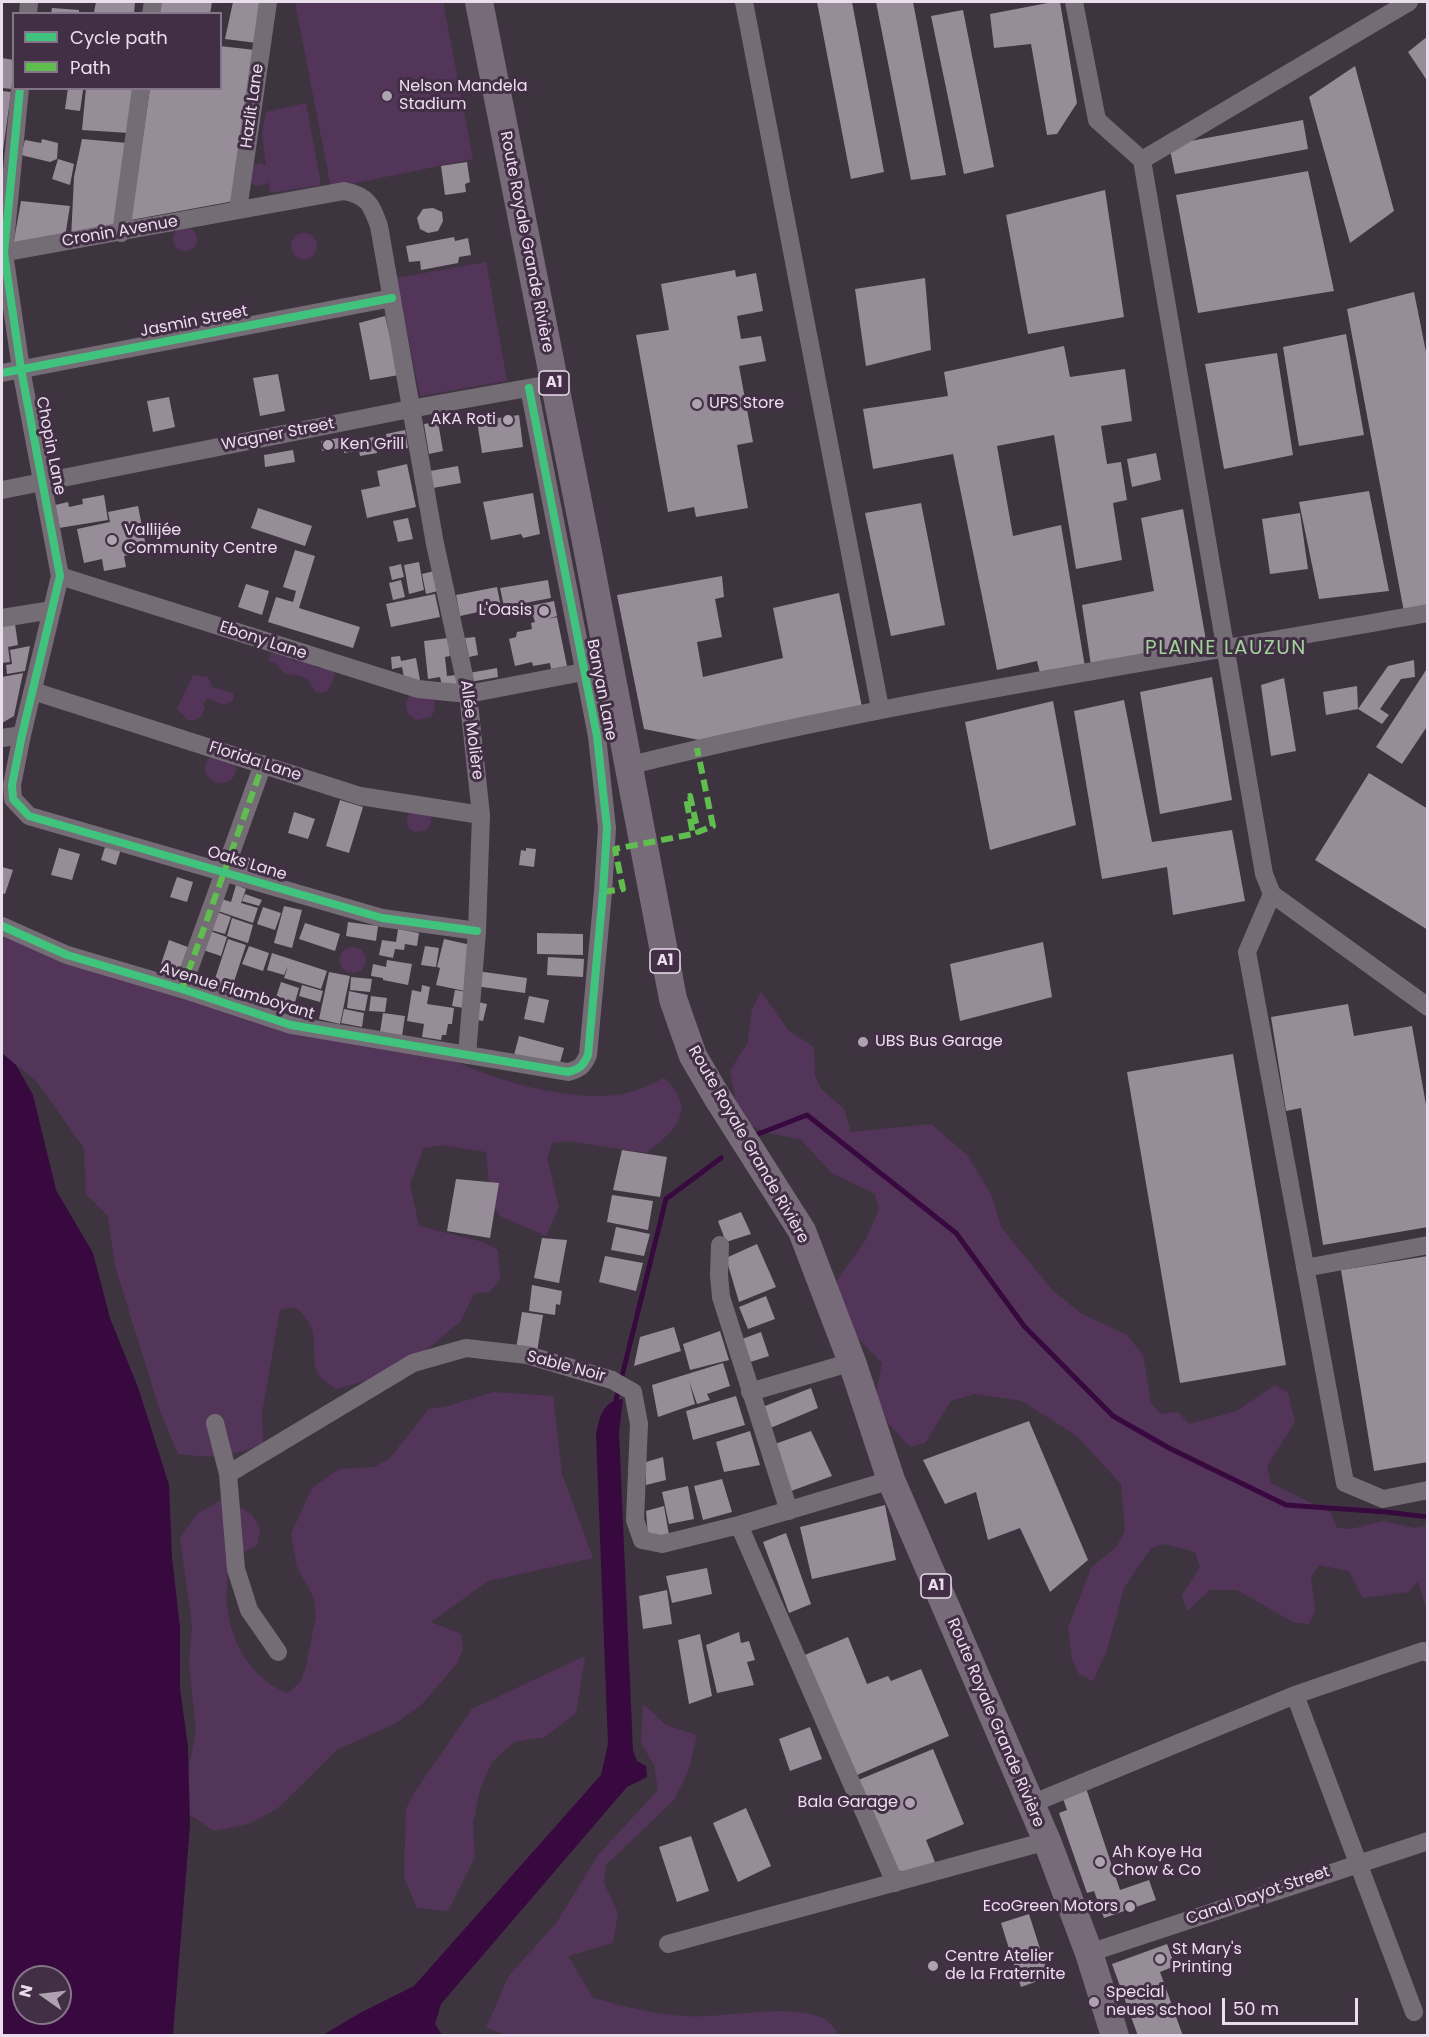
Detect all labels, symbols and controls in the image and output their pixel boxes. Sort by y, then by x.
legend [12,12,222,90]
text: Cycle path [70,25,168,50]
text: Path [70,55,111,80]
street label: Hazlit Lane [238,63,268,149]
place label: Nelson Mandela Stadium [399,77,528,115]
marker: Nelson Mandela Stadium [380,89,394,103]
street label: Route Royale Grande Rivière [495,130,557,354]
street label: Cronin Avenue [61,212,179,252]
street label: Jasmin Street [138,302,250,342]
road number: A1 [539,371,569,395]
place label: UPS Store [709,394,784,414]
street label: Chopin Lane [31,395,69,497]
marker: UPS Store [690,397,704,411]
place label: AKA Roti [431,410,496,430]
marker: AKA Roti [501,413,515,427]
street label: Wagner Street [220,415,336,455]
place label: Ken Grill [340,435,404,455]
marker: Ken Grill [321,438,335,452]
place label: Vallijée Community Centre [124,521,277,559]
marker: Vallijée Community Centre [105,533,119,547]
place label: L'Oasis [479,601,532,621]
marker: L'Oasis [537,604,551,618]
street label: Ebony Lane [217,618,309,664]
district label: PLAINE LAUZUN [1145,637,1307,661]
street label: Banyan Lane [582,638,620,742]
street label: Allée Molière [455,679,487,781]
street label: Florida Lane [206,738,304,786]
street label: Oaks Lane [205,843,289,885]
road number: A1 [650,949,680,973]
street label: Avenue Flamboyant [157,959,317,1025]
place label: UBS Bus Garage [875,1032,1003,1052]
marker: UBS Bus Garage [856,1035,870,1049]
street label: Route Royale Grande Rivière [683,1043,813,1247]
street label: Sable Noir [525,1347,607,1387]
road number: A1 [921,1574,951,1598]
street label: Route Royale Grande Rivière [942,1616,1048,1830]
place label: Bala Garage [798,1793,898,1813]
marker: Bala Garage [903,1796,917,1810]
place label: Ah Koye Ha Chow & Co [1112,1843,1202,1881]
marker: Ah Koye Ha Chow & Co [1093,1855,1107,1869]
street label: Canal Dayot Street [1184,1862,1332,1930]
place label: EcoGreen Motors [983,1897,1118,1917]
marker: EcoGreen Motors [1123,1900,1137,1914]
place label: St Mary's Printing [1172,1940,1242,1978]
place label: Centre Atelier de la Fraternite [945,1947,1066,1985]
marker: St Mary's Printing [1153,1952,1167,1966]
marker: Centre Atelier de la Fraternite [926,1959,940,1973]
north arrow [12,1965,72,2025]
text: N [13,1982,39,2000]
place label: Special neues school [1106,1983,1212,2021]
scale bar [1225,1986,1362,2024]
marker: Special neues school [1087,1995,1101,2009]
text: 50 m [1233,1996,1279,2021]

